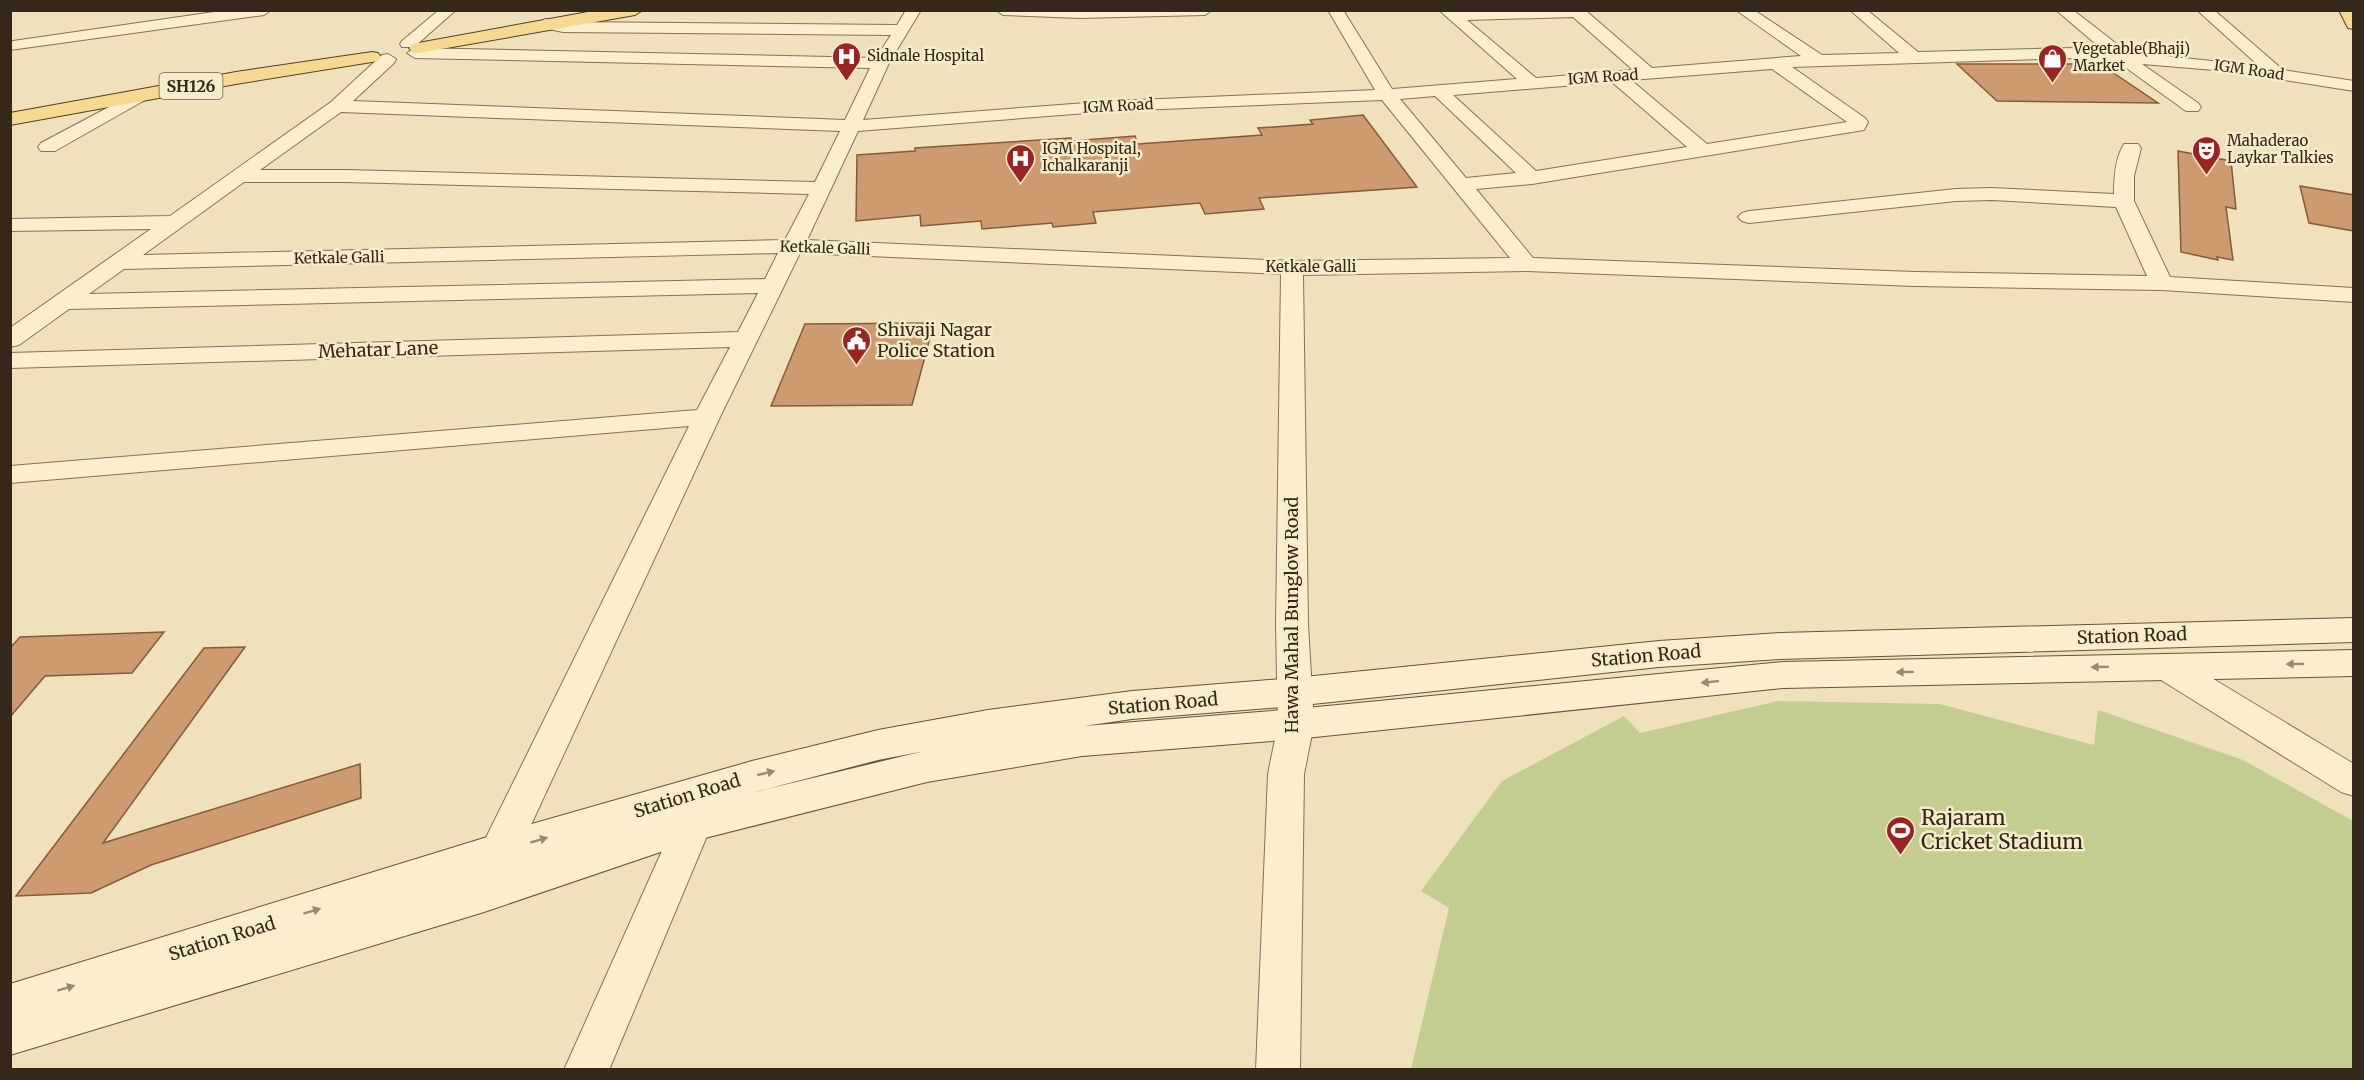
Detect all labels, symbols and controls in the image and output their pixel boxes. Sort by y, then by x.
place label: Vegetable(Bhaji) Market [2072,39,2190,75]
hospital icon: Sidnale Hospital [830,40,862,82]
shop icon: Vegetable(Bhaji) Market [2036,42,2068,84]
place label: Sidnale Hospital [867,46,984,65]
street label: IGM Road [2213,55,2286,84]
street label: IGM Road [1567,65,1639,88]
road number: SH126 [160,73,222,99]
street label: IGM Road [1082,94,1154,117]
place label: Mahaderao Laykar Talkies [2227,131,2334,167]
theatre icon: Mahaderao Laykar Talkies [2190,134,2222,176]
place label: IGM Hospital, Ichalkaranji [1042,139,1141,175]
hospital icon: IGM Hospital, Ichalkaranji [1005,142,1037,184]
street label: Ketkale Galli [779,236,871,259]
street label: Ketkale Galli [293,247,385,268]
street label: Ketkale Galli [1266,257,1357,276]
place label: Shivaji Nagar Police Station [877,318,995,362]
public building icon: Shivaji Nagar Police Station [840,324,872,366]
street label: Mehatar Lane [318,336,438,363]
street label: Hawa Mahal Bunglow Road [1280,496,1303,733]
street label: Station Road [2076,622,2188,649]
street label: Station Road [1590,639,1702,672]
one-way arrow [2286,659,2305,669]
one-way arrow [2091,663,2110,672]
one-way arrow [1896,667,1915,677]
one-way arrow [1701,677,1720,687]
street label: Station Road [1107,687,1219,720]
street label: Station Road [631,768,743,823]
one-way arrow [757,768,775,778]
place label: Rajaram Cricket Stadium [1921,804,2083,855]
sports icon: Rajaram Cricket Stadium [1884,814,1916,856]
one-way arrow [530,835,548,844]
one-way arrow [303,906,321,915]
street label: Station Road [166,911,278,966]
one-way arrow [57,983,75,992]

